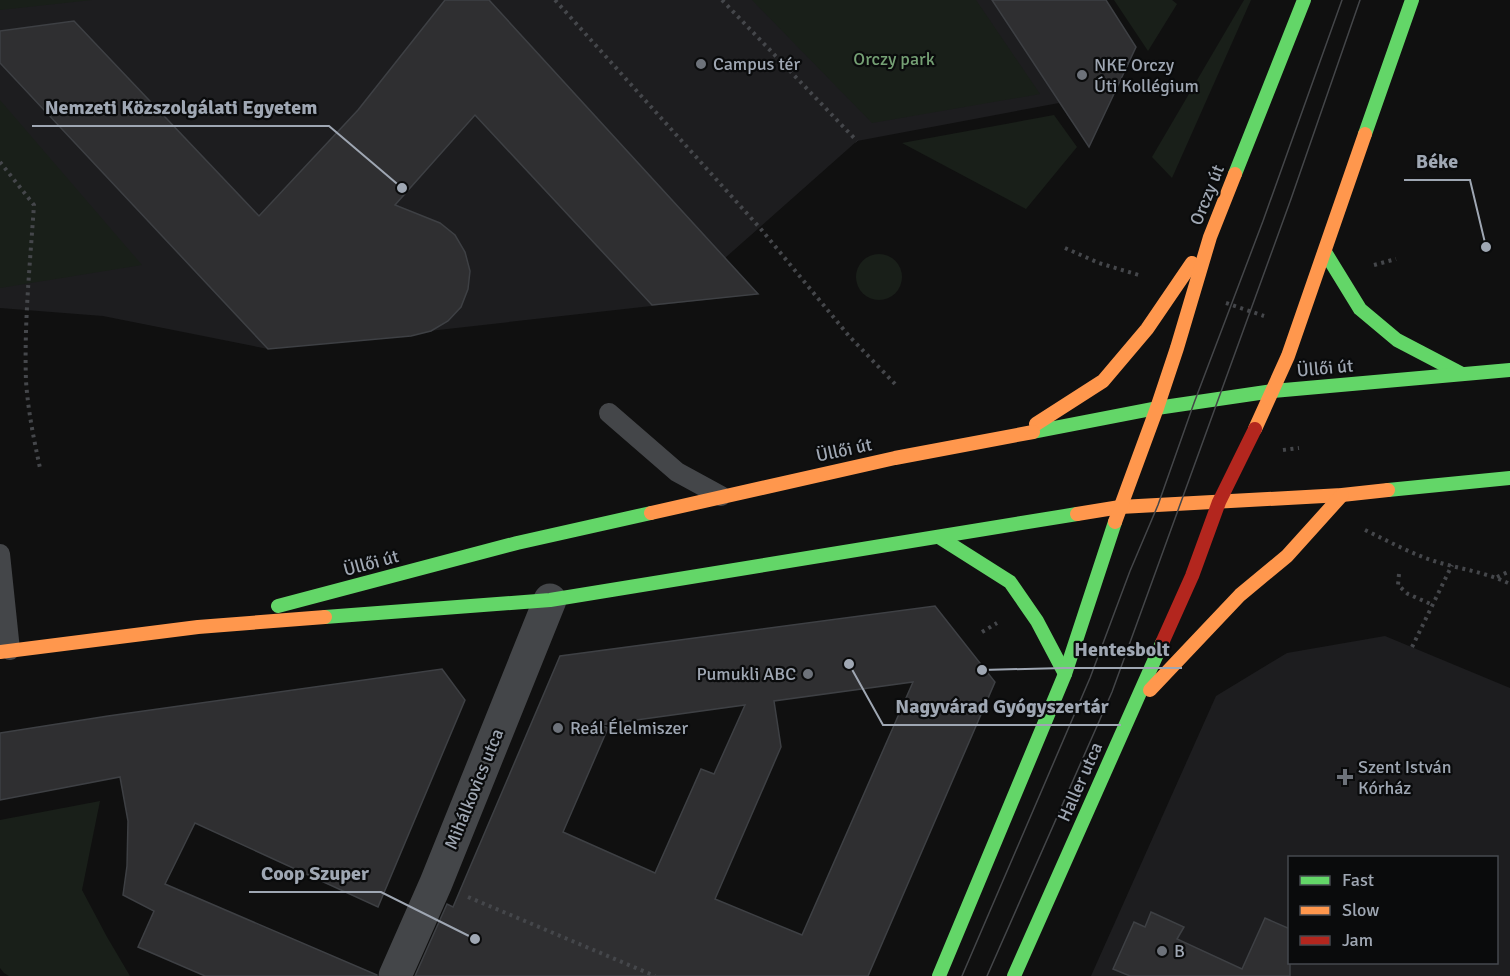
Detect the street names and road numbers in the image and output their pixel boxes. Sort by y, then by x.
street label: Orczy út [1185,162,1229,228]
street label: Üllői út [1296,355,1354,381]
street label: Üllői út [814,433,874,467]
street label: Üllői út [341,545,401,581]
street label: Mihálkovics utca [440,725,508,853]
street label: Haller utca [1053,739,1107,825]

